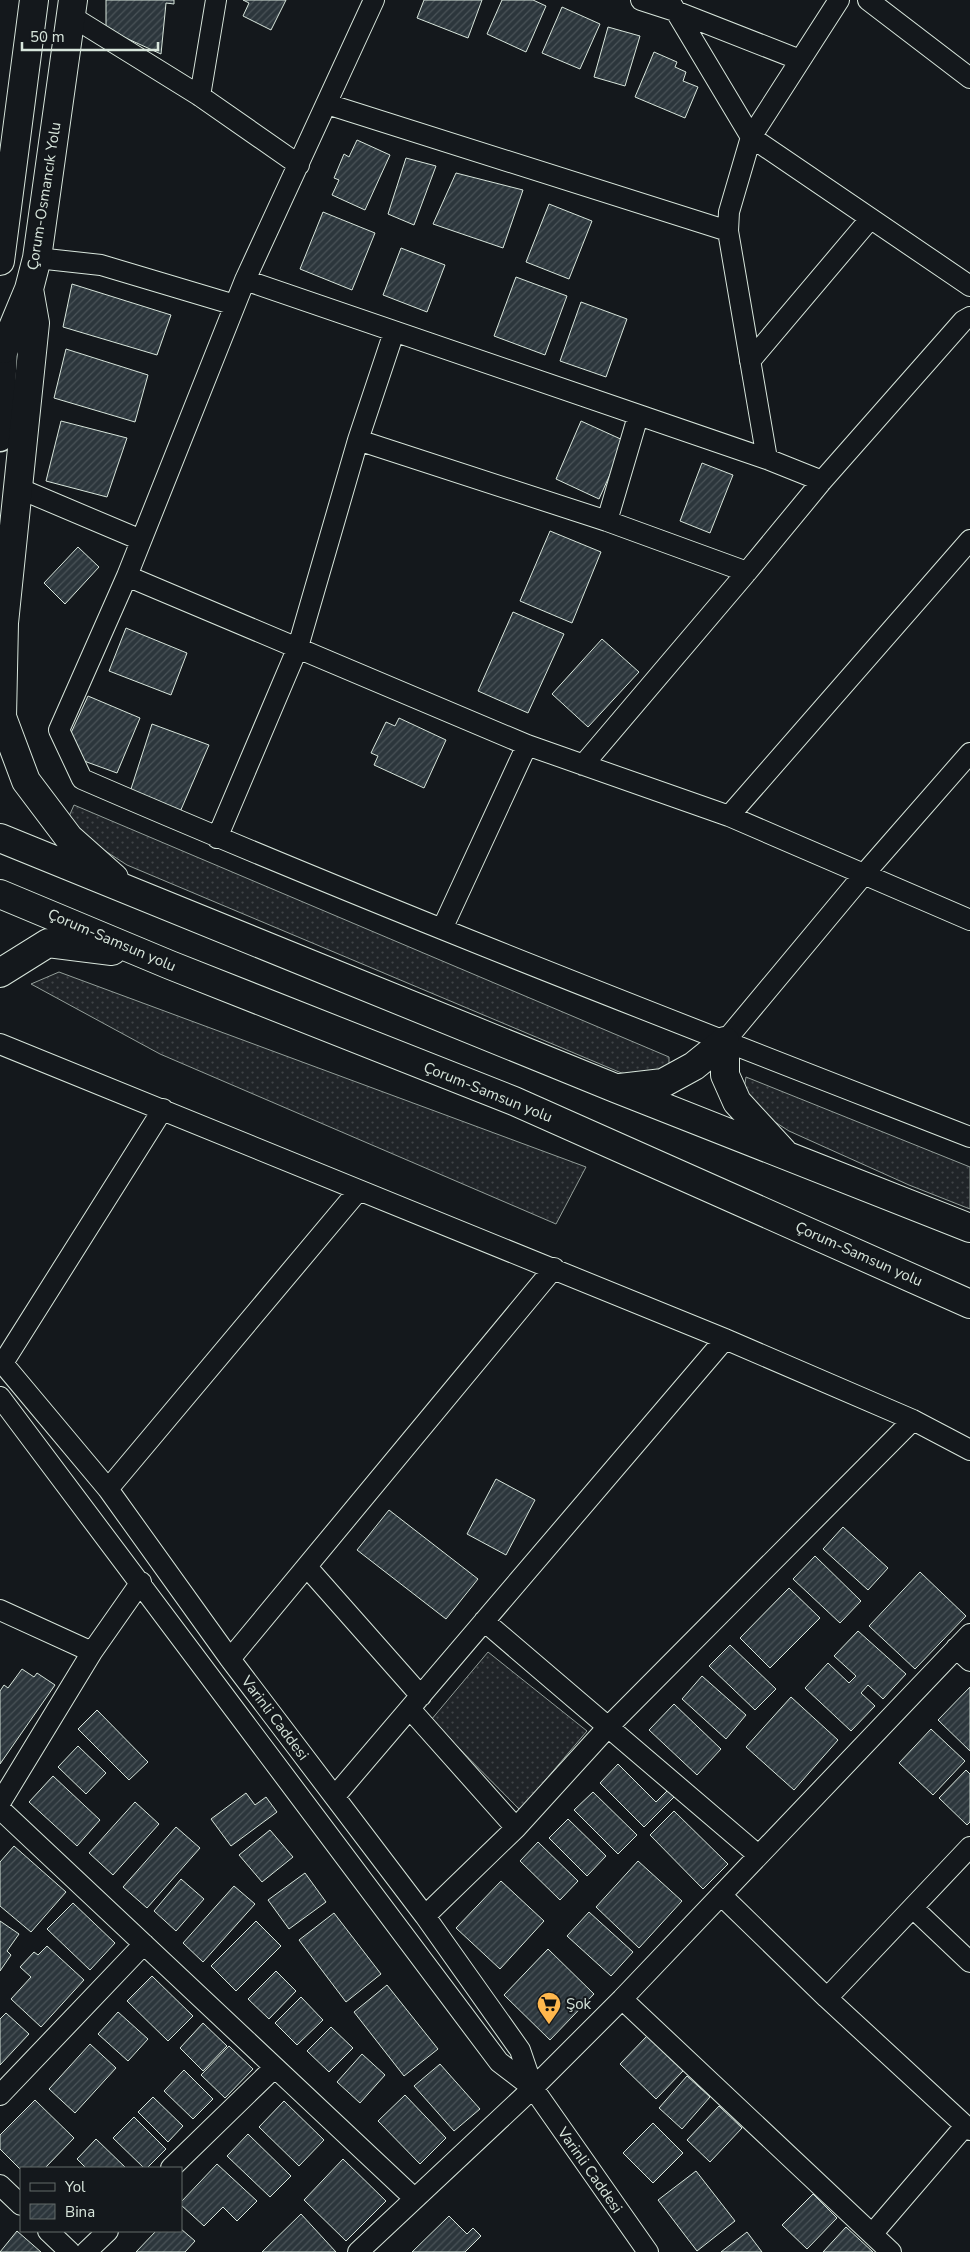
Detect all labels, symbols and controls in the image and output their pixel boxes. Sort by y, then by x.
scale bar [22,20,159,52]
text: 50 m [30,27,65,47]
street label: Çorum-Osmancık Yolu [22,121,66,271]
street label: Çorum-Samsun yolu [45,904,179,976]
street label: Çorum-Samsun yolu [421,1057,555,1127]
street label: Çorum-Samsun yolu [792,1217,926,1291]
street label: Varinli Caddesi [236,1671,313,1764]
supermarket icon: Şok [536,1991,562,2025]
place label: Şok [566,1994,592,2014]
street label: Varinli Caddesi [552,2122,627,2217]
legend [20,2167,182,2232]
text: Yol [64,2177,86,2197]
text: Bina [65,2202,95,2222]

